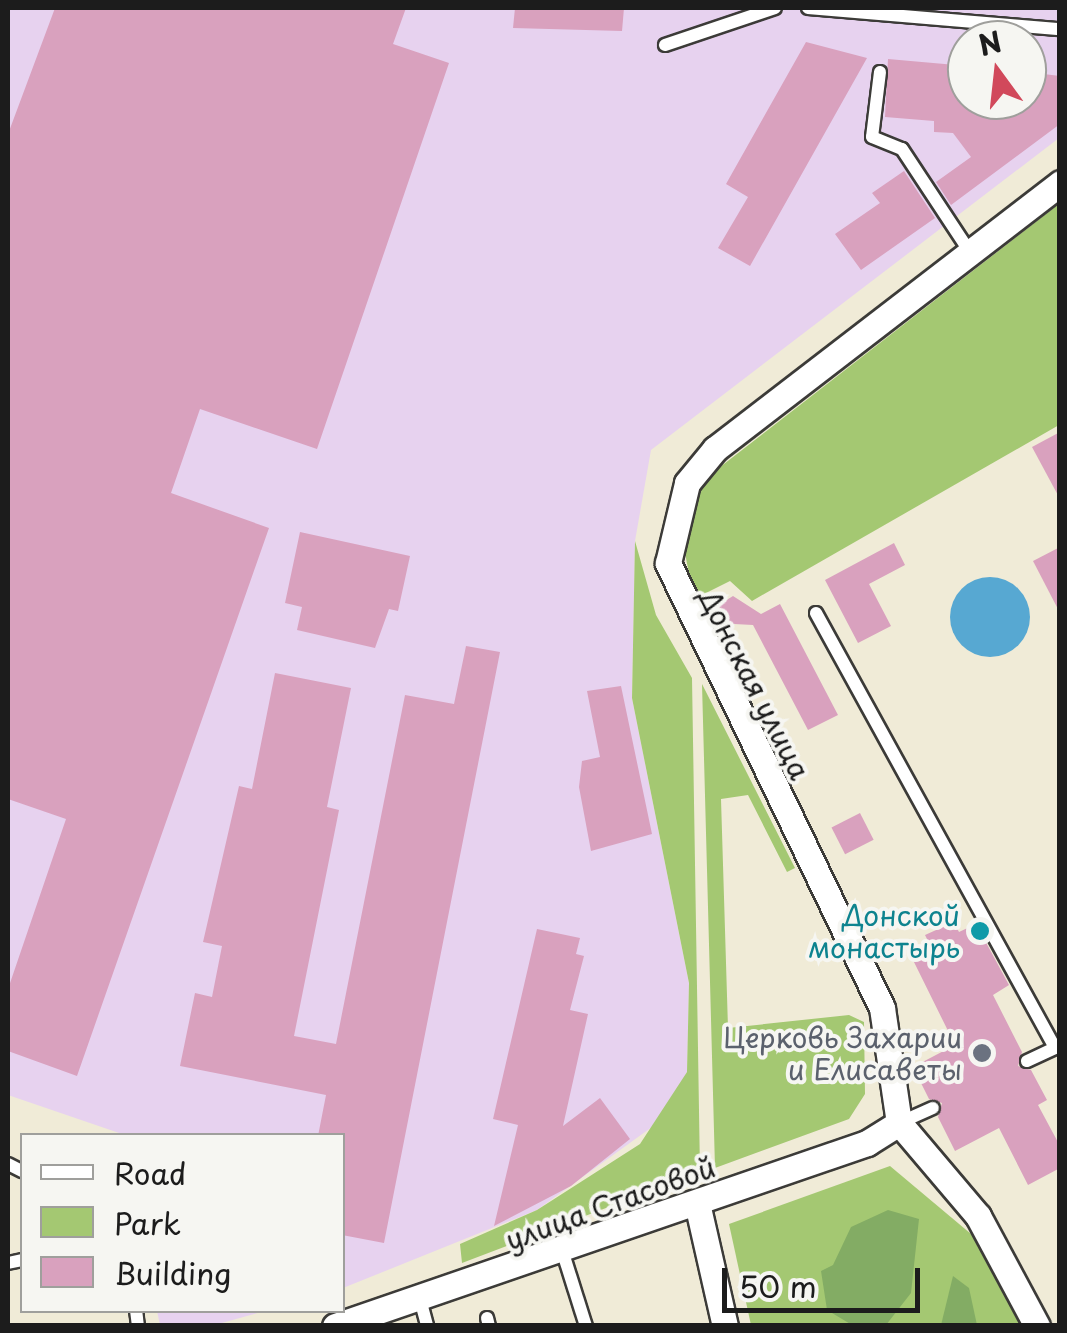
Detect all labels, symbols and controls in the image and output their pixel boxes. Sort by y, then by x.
text: N [973,19,1006,66]
north arrow [947,20,1047,120]
street label: Донская улица [692,583,818,785]
place label: Донской монастырь [808,898,960,964]
marker: Донской монастырь [969,920,991,942]
place label: Церковь Захарии и Елисаветы [724,1020,962,1086]
marker: Церковь Захарии и Елисаветы [971,1042,993,1064]
legend [20,1133,345,1313]
street label: улица Стасовой [500,1149,720,1257]
text: Road [114,1150,187,1195]
text: Park [114,1200,181,1245]
scale bar [727,1248,924,1310]
text: Building [114,1250,231,1295]
text: 50 m [739,1263,817,1308]

